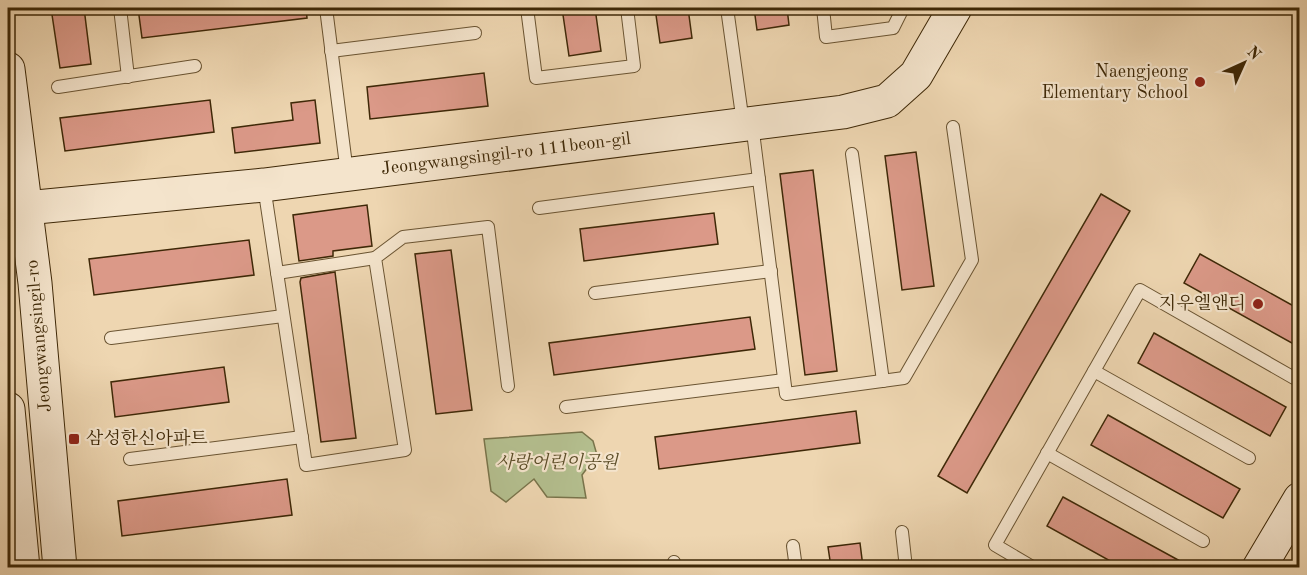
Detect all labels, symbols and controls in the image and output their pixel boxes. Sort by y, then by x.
north arrow [1214,33,1274,93]
text: N [1243,44,1264,64]
place label: Naengjeong Elementary School [1041,63,1188,102]
marker: Naengjeong Elementary School [1193,75,1207,89]
street label: Jeongwangsingil-ro 111beon-gil [380,130,632,178]
street label: Jeongwangsingil-ro [23,259,55,413]
place label: 지우엘앤디 [1159,294,1246,313]
marker: 지우엘앤디 [1251,297,1265,311]
place label: 삼성한신아파트 [86,429,208,448]
marker: 삼성한신아파트 [67,432,81,446]
park label: 사랑어린이공원 [496,452,619,472]

